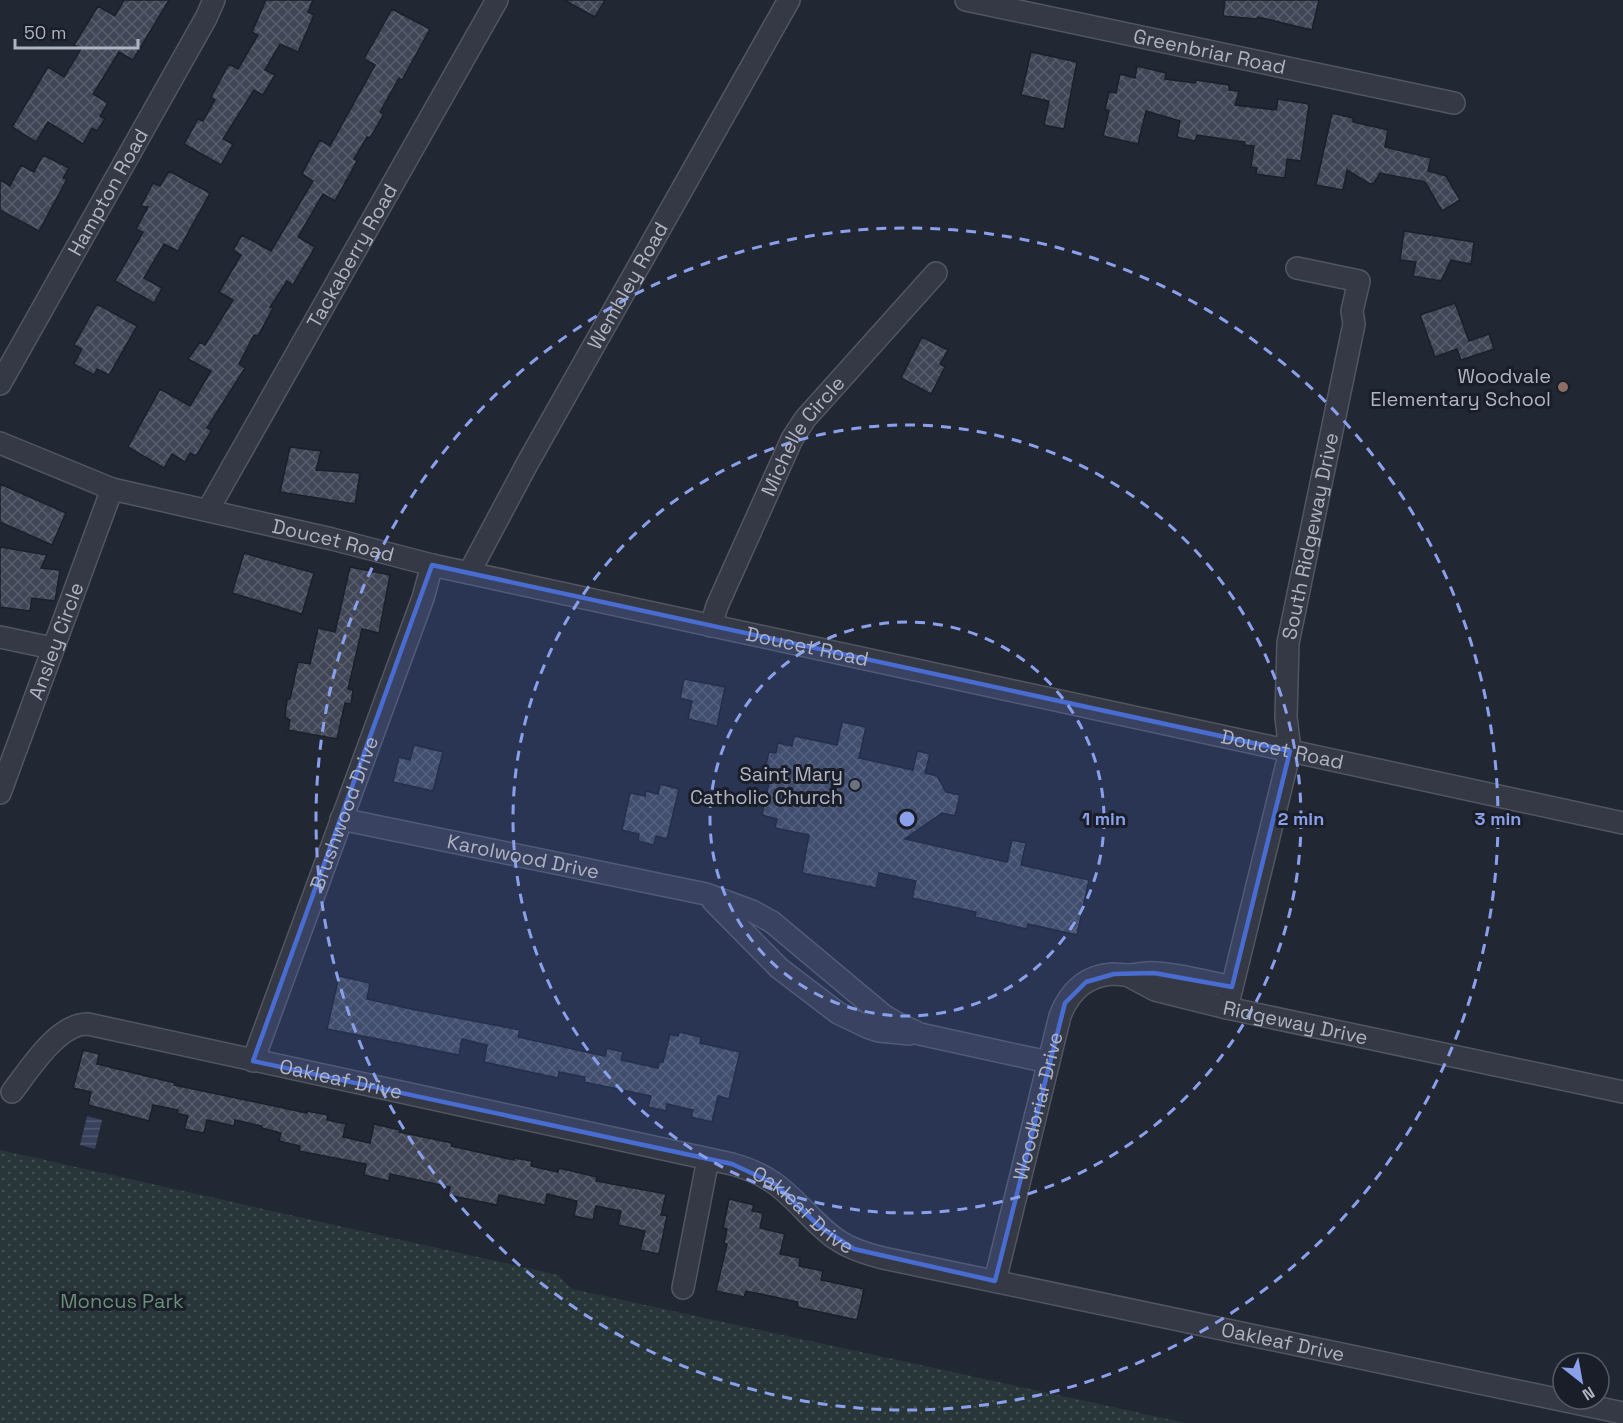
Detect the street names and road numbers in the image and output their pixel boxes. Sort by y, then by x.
street label: Greenbriar Road [1131,23,1288,80]
street label: Hampton Road [62,124,154,261]
street label: Tackaberry Road [301,179,403,333]
street label: Wembley Road [581,217,674,354]
street label: Michelle Circle [755,370,850,500]
street label: South Ridgeway Drive [1276,430,1344,642]
street label: Doucet Road [270,513,397,568]
street label: Ansley Circle [23,579,90,703]
street label: Doucet Road [744,620,871,672]
street label: Doucet Road [1219,723,1346,775]
street label: Brushwood Drive [304,733,384,894]
street label: Karolwood Drive [445,828,602,885]
street label: Ridgeway Drive [1221,995,1370,1051]
street label: Woodbriar Drive [1007,1029,1069,1183]
street label: Oakleaf Drive [277,1053,405,1105]
street label: Oakleaf Drive [748,1160,858,1260]
street label: Oakleaf Drive [1219,1316,1347,1367]

